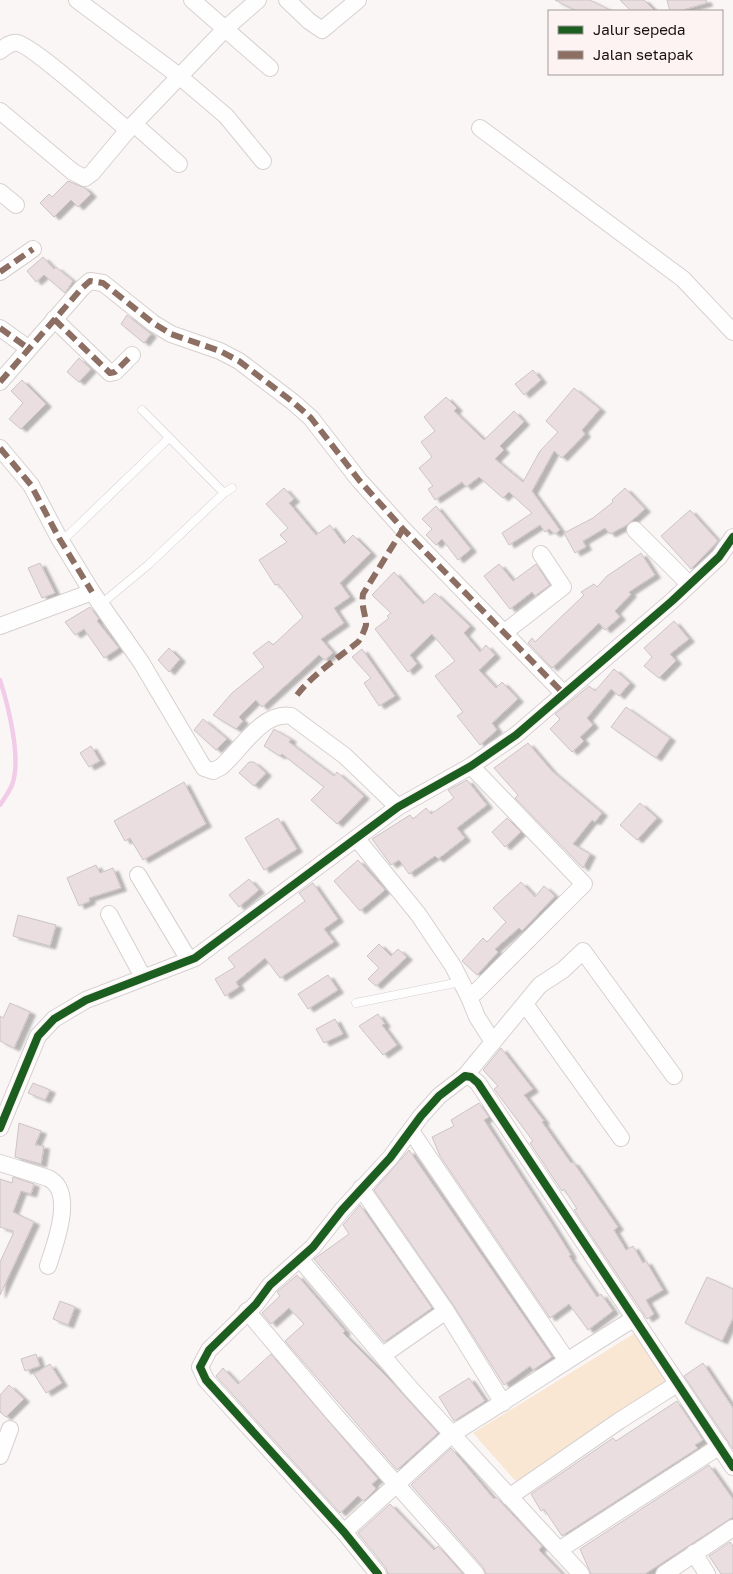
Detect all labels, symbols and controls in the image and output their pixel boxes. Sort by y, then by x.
legend [548,10,723,75]
text: Jalur sepeda [593,20,686,38]
text: Jalan setapak [593,45,694,63]

